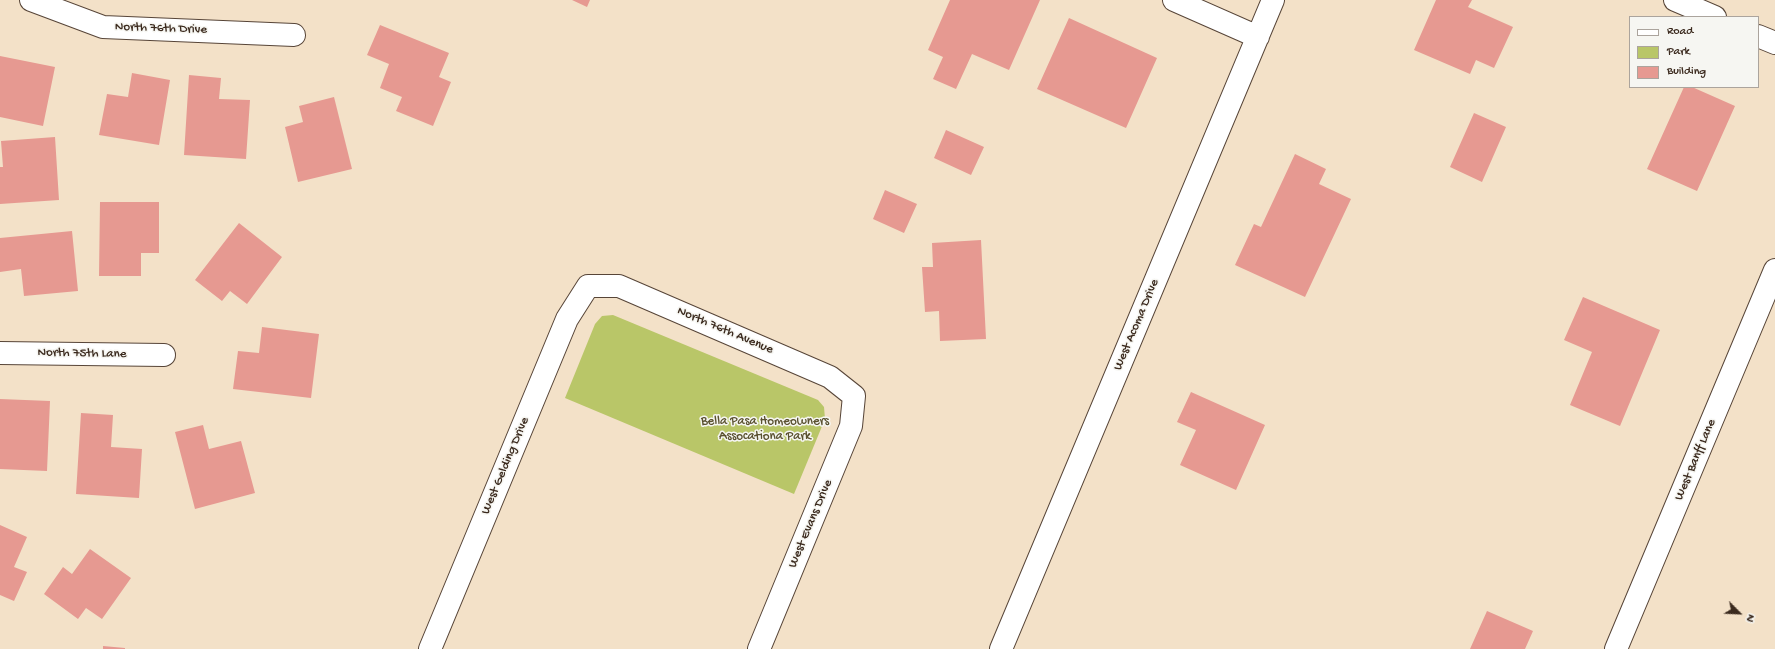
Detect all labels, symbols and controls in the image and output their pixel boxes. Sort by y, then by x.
legend [1629,16,1759,88]
street label: North 76th Drive [115,20,207,38]
text: Road [1667,25,1693,39]
text: Park [1667,45,1690,59]
text: Building [1667,65,1706,79]
street label: West Acoma Drive [1111,277,1163,373]
street label: North 76th Avenue [675,304,775,358]
street label: North 75th Lane [37,345,127,363]
park label: Bella Pasa Homeowners Assocationa Park [701,414,829,445]
street label: West Gelding Drive [478,415,534,517]
street label: West Banff Lane [1672,417,1720,503]
street label: West Evans Drive [785,478,837,570]
north arrow [1719,593,1759,633]
text: N [1743,612,1757,624]

